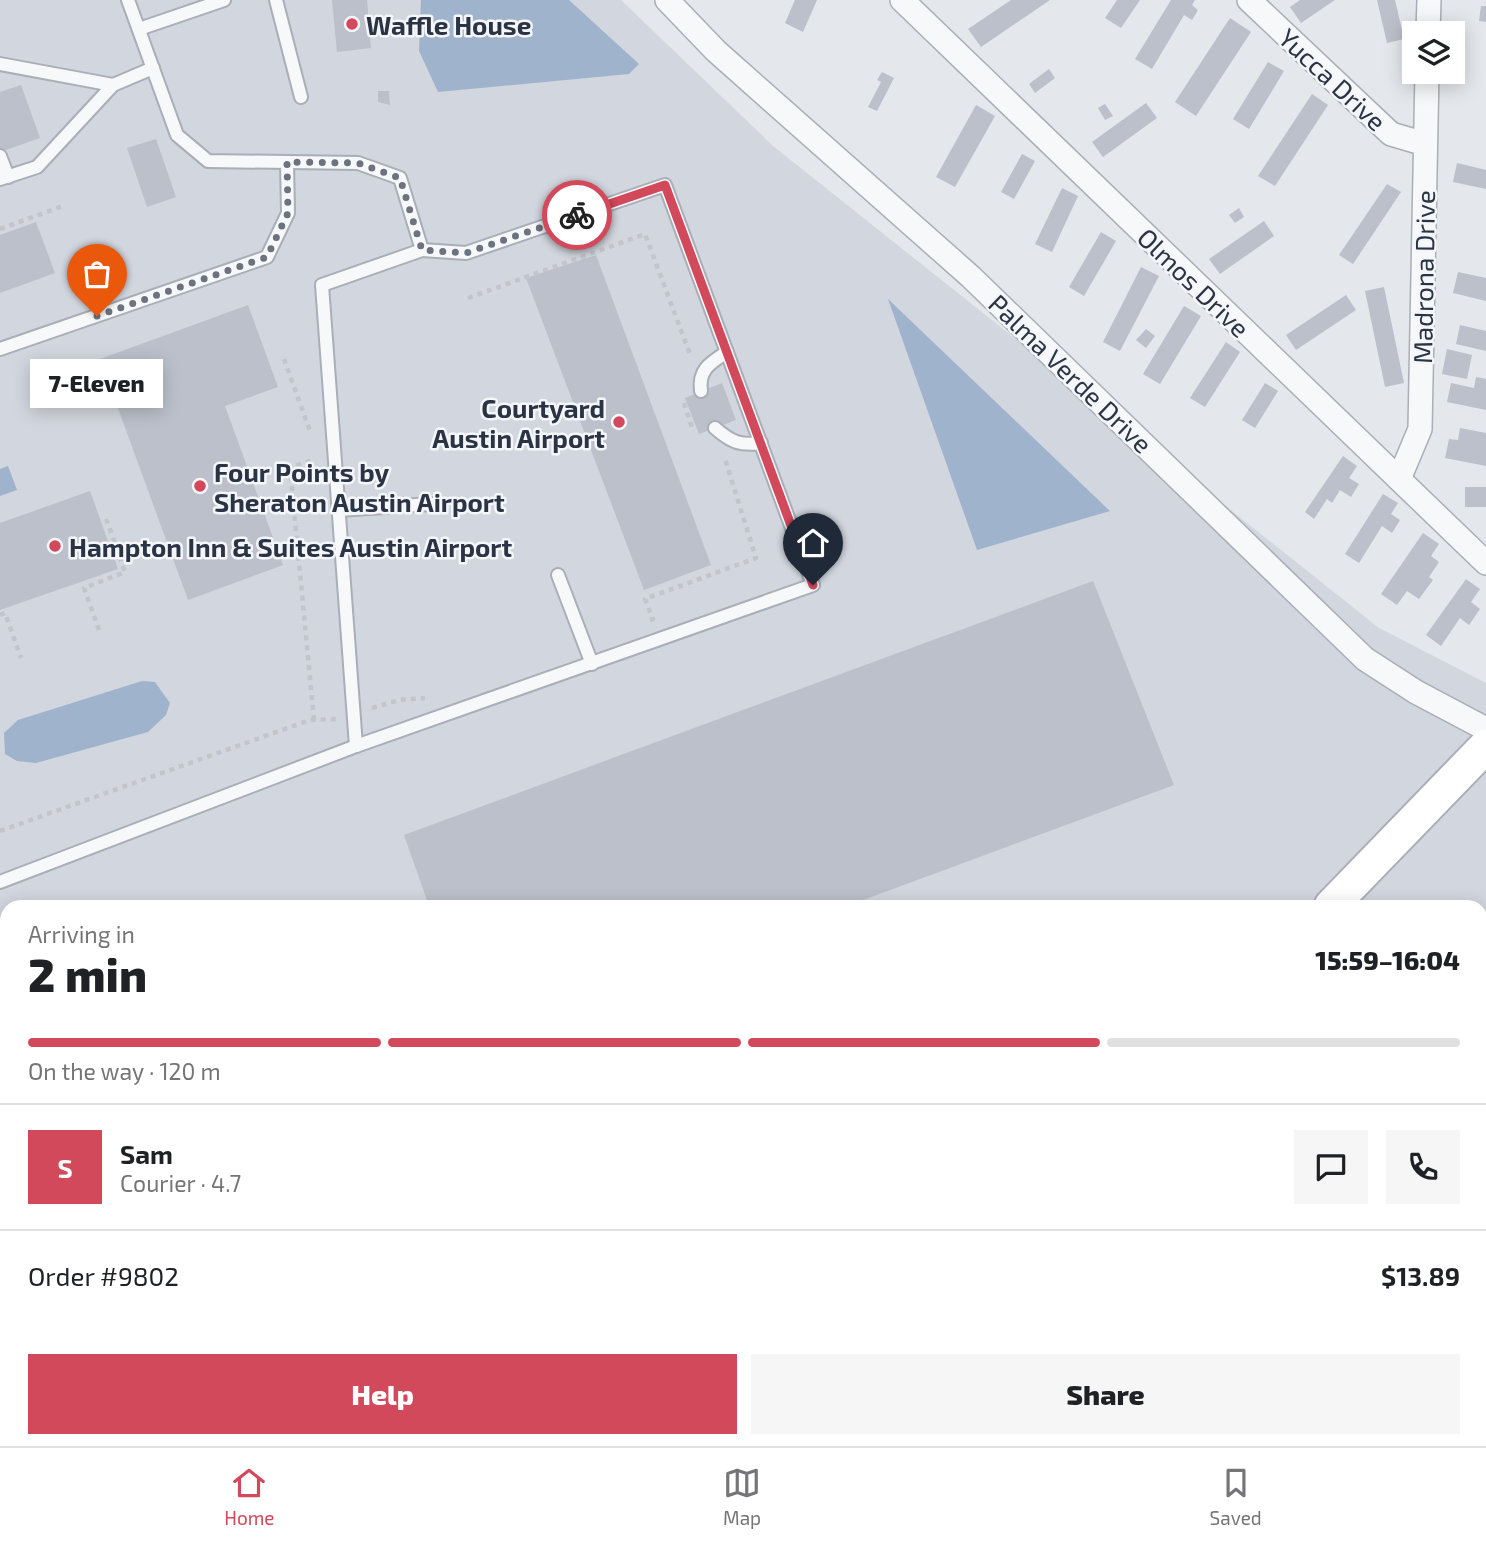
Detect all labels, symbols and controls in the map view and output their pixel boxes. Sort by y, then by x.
place label: Waffle House [366,9,531,40]
marker: Waffle House [344,16,360,32]
map controls [1402,21,1465,84]
button: layers [1402,21,1465,84]
street label: Yucca Drive [1273,22,1393,136]
courier [542,180,612,250]
street label: Madrona Drive [1406,190,1440,364]
icon: bike [558,196,596,234]
street label: Olmos Drive [1132,221,1256,343]
pin [67,244,127,316]
icon: bag [78,255,116,293]
street label: Palma Verde Drive [983,287,1159,459]
callout: 7-Eleven [31,358,164,407]
text: 7-Eleven [48,369,145,397]
place label: Courtyard Austin Airport [432,392,605,453]
marker: Courtyard Austin Airport [611,414,627,430]
place label: Four Points by Sheraton Austin Airport [214,456,505,517]
marker: Four Points by Sheraton Austin Airport [192,478,208,494]
pin [783,513,843,585]
icon: home [794,524,832,562]
place label: Hampton Inn & Suites Austin Airport [69,531,512,562]
marker: Hampton Inn & Suites Austin Airport [47,538,63,554]
text: Arriving in [28,920,135,948]
text: 15:59–16:04 [1315,944,1460,975]
text: 2 min [28,946,147,1001]
text: On the way · 120 m [28,1057,221,1085]
button: chat [1294,1130,1368,1204]
button: phone [1386,1130,1460,1204]
text: Sam [120,1138,173,1169]
text: S [57,1152,73,1183]
text: Courier · 4.7 [120,1169,241,1197]
text: Order #9802 [28,1260,179,1291]
text: $13.89 [1381,1260,1460,1291]
button: Help [28,1354,737,1434]
button: Share [751,1354,1460,1434]
tab: Home [224,1464,275,1529]
tab: Map [723,1464,761,1529]
tab: Saved [1210,1464,1262,1529]

